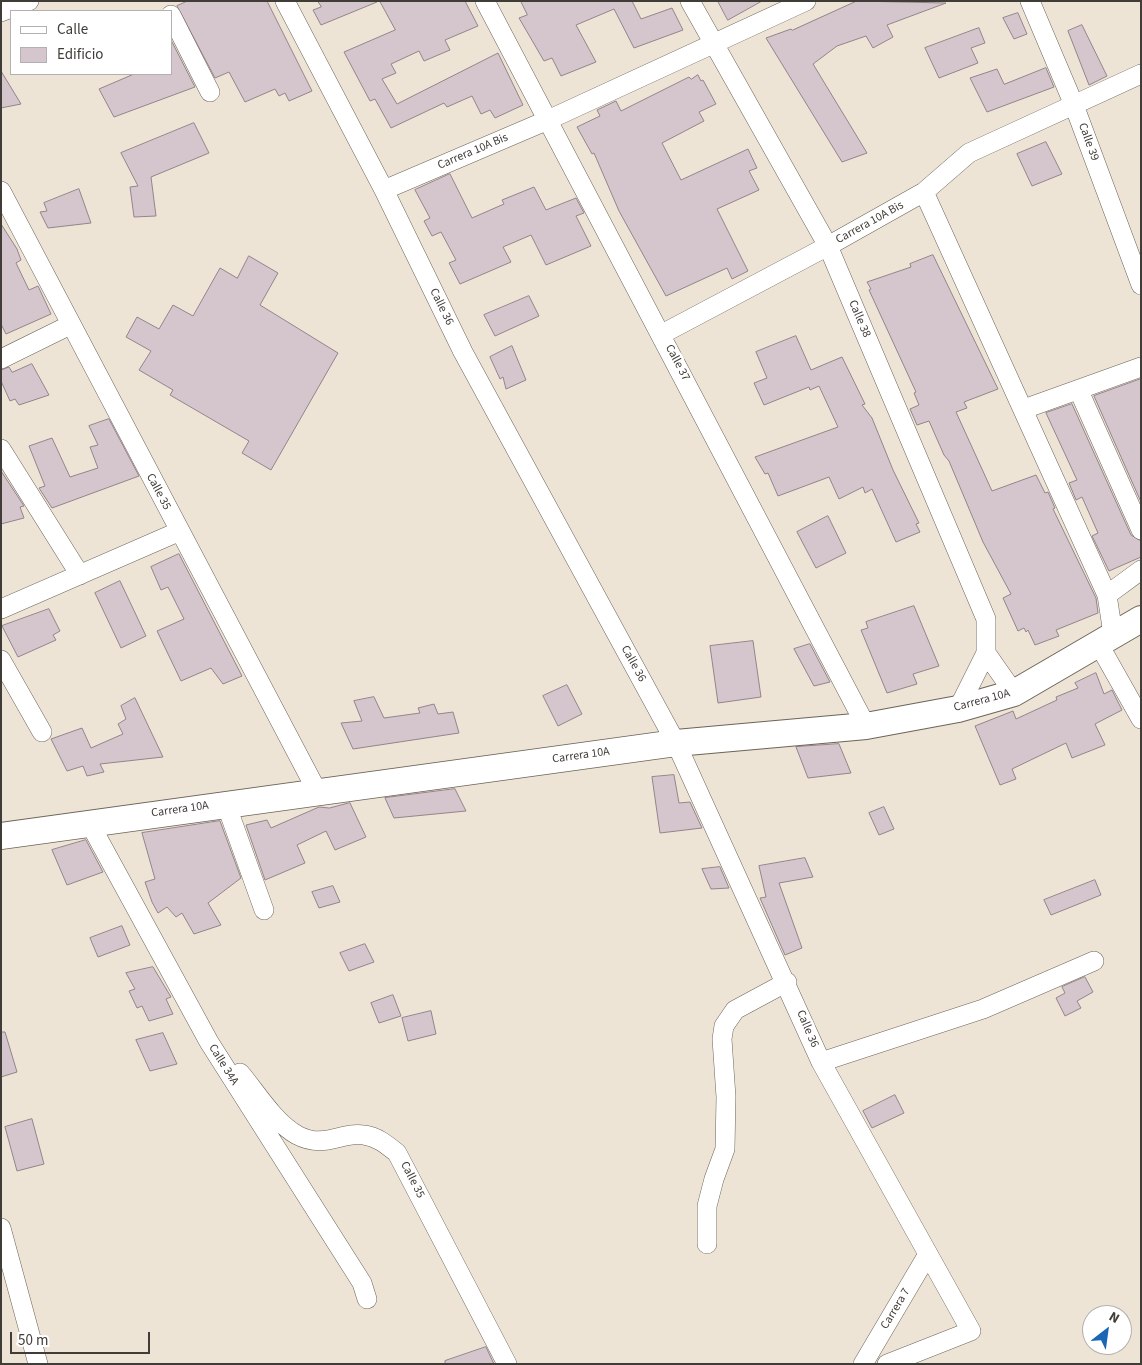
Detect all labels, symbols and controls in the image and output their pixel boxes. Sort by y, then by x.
legend [10,10,172,75]
text: Calle [57,19,88,40]
text: Edificio [57,44,104,65]
street label: Calle 39 [1075,121,1101,163]
street label: Carrera 10A Bis [436,131,510,173]
street label: Carrera 10A Bis [834,198,906,248]
street label: Calle 36 [426,286,456,328]
street label: Calle 38 [845,298,873,340]
street label: Calle 37 [661,342,693,384]
street label: Calle 35 [142,471,174,513]
street label: Calle 36 [617,643,649,685]
street label: Carrera 10A [952,687,1012,715]
street label: Carrera 10A [551,745,611,767]
street label: Carrera 10A [150,799,210,821]
street label: Calle 36 [793,1008,821,1050]
street label: Calle 34A [205,1042,241,1088]
street label: Calle 35 [397,1159,427,1201]
street label: Carrera 7 [878,1286,914,1332]
north arrow [1082,1305,1132,1355]
text: N [1105,1307,1123,1329]
scale bar [12,1322,152,1354]
text: 50 m [18,1330,48,1351]

